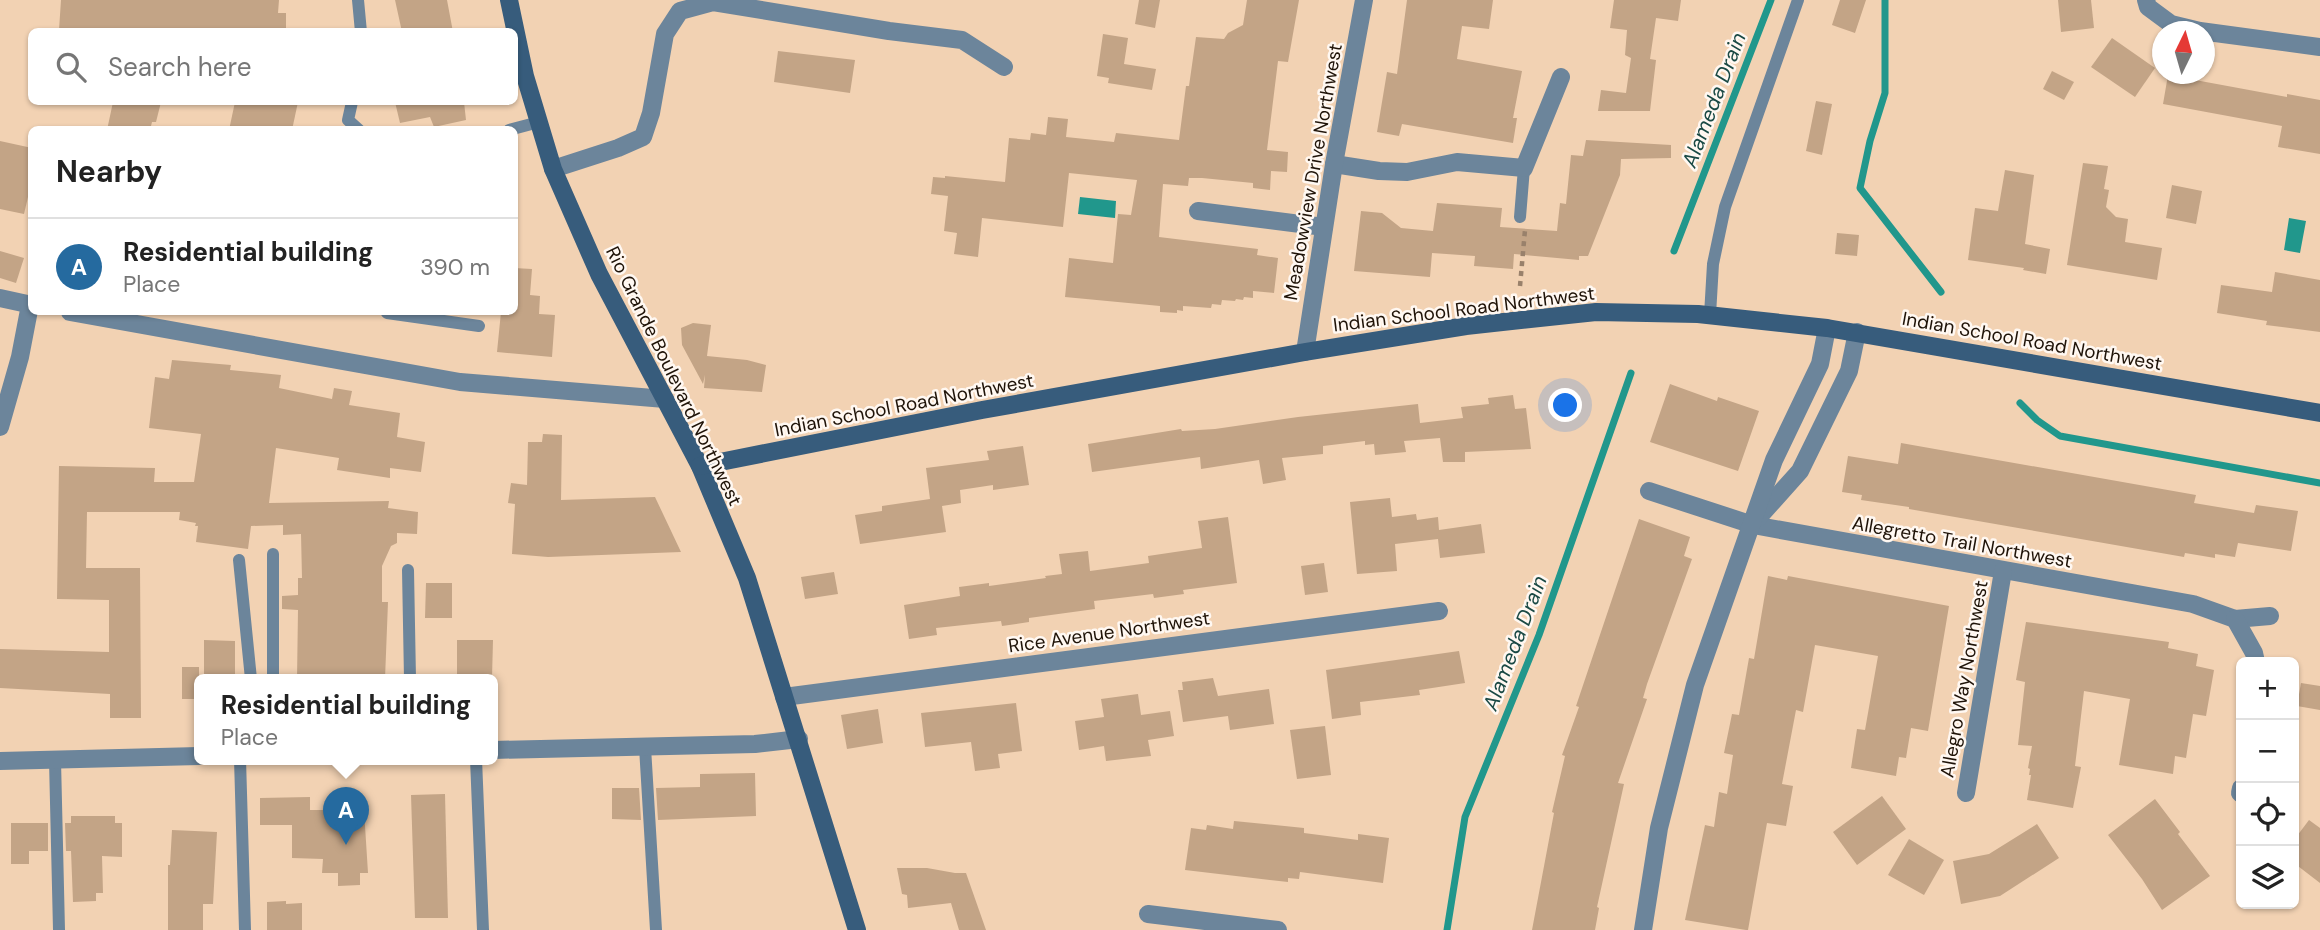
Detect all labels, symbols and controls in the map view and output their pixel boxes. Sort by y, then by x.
north arrow [2152,21,2215,84]
search box [28,28,518,105]
water label: Alameda Drain [1675,29,1753,172]
street label: Meadowview Drive Northwest [1278,42,1348,302]
icon: search [52,48,90,86]
text: Search here [108,50,251,84]
text: Nearby [56,152,162,191]
text: Residential building [123,235,373,269]
street label: Rio Grande Boulevard Northwest [600,242,748,510]
text: A [71,252,87,282]
text: 390 m [420,252,490,282]
text: Place [123,269,180,299]
street label: Indian School Road Northwest [1332,281,1596,337]
street label: Indian School Road Northwest [1900,306,2164,376]
street label: Indian School Road Northwest [772,368,1036,442]
your location [1548,388,1582,422]
street label: Allegretto Trail Northwest [1850,510,2074,574]
water label: Alameda Drain [1476,572,1554,715]
street label: Allegro Way Northwest [1934,578,1994,780]
street label: Rice Avenue Northwest [1007,605,1211,659]
map controls [2236,657,2299,909]
button: + [2236,657,2299,720]
popup [194,674,498,765]
text: Residential building [221,688,471,722]
button: − [2236,720,2299,783]
text: Place [221,722,278,752]
button: locate [2236,783,2299,846]
pin: A [323,787,369,845]
button: layers [2236,846,2299,909]

